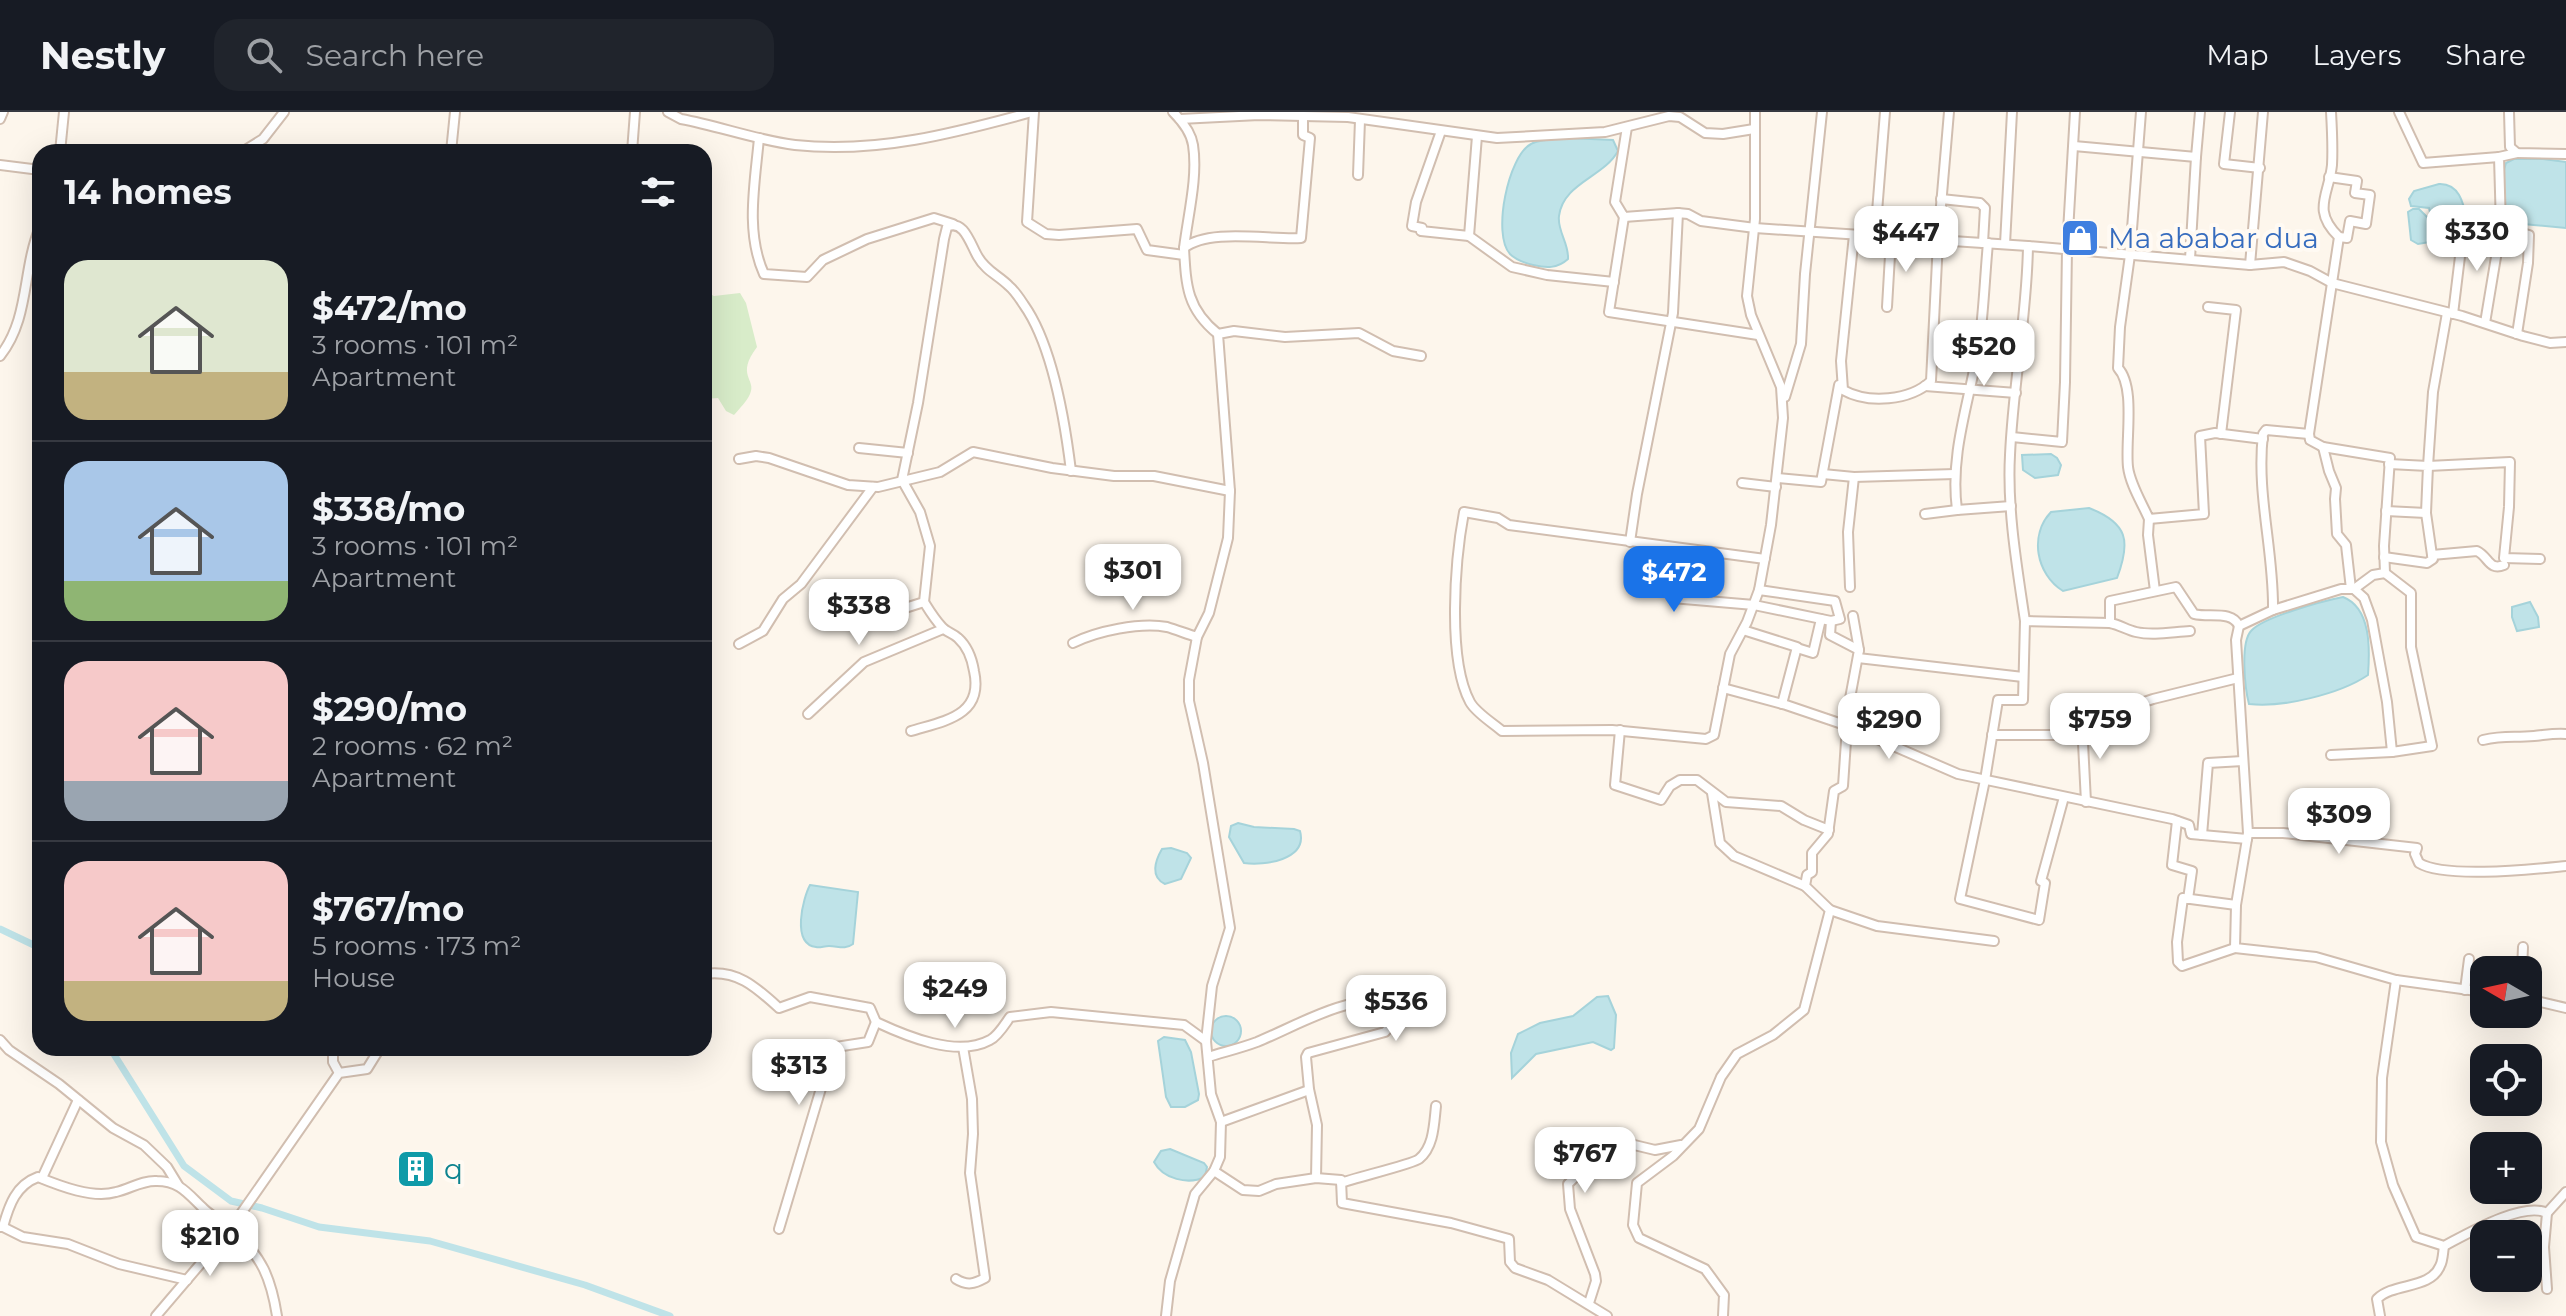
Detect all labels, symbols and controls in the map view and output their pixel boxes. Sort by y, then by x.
search box [214,19,774,91]
text: Nestly [40,32,166,79]
icon: search [242,33,286,77]
text: Search here [306,37,484,74]
text: Map [2206,38,2269,72]
text: Layers [2313,38,2402,72]
text: Share [2446,38,2526,72]
icon: filters [636,170,680,214]
text: 14 homes [64,171,232,213]
pin: $330 [2430,205,2524,273]
pin: $447 [1859,206,1953,274]
text: $330 [2445,215,2509,247]
text: $447 [1872,216,1940,248]
shop icon: Ma ababar dua [2059,217,2101,259]
place label: Ma ababar dua [2108,221,2319,255]
text: $472/mo [312,287,467,329]
icon: home [128,292,224,388]
pin: $520 [1937,320,2031,388]
text: 3 rooms · 101 m² [312,329,518,361]
text: $520 [1952,330,2016,362]
text: Apartment [312,361,456,393]
text: $338/mo [312,488,465,530]
icon: home [128,493,224,589]
text: 3 rooms · 101 m² [312,530,518,562]
pin: $301 [1086,544,1180,612]
pin: $472 [1627,546,1721,614]
text: $301 [1103,554,1163,586]
text: $472 [1641,556,1707,588]
text: Apartment [312,562,456,594]
pin: $338 [812,579,906,647]
text: $338 [827,589,891,621]
text: $290/mo [312,688,467,730]
icon: home [128,693,224,789]
pin: $290 [1842,693,1936,761]
pin: $759 [2053,693,2147,761]
text: $290 [1856,703,1922,735]
text: $759 [2068,703,2132,735]
text: 2 rooms · 62 m² [312,730,513,762]
text: Apartment [312,762,456,794]
pin: $309 [2292,788,2386,856]
text: $309 [2306,798,2372,830]
text: $767/mo [312,888,464,930]
icon: home [128,893,224,989]
text: 5 rooms · 173 m² [312,930,521,962]
north arrow [2470,956,2542,1028]
map controls [2470,956,2542,1292]
text: House [312,962,395,994]
pin: $249 [908,962,1002,1030]
text: $249 [922,972,988,1004]
pin: $536 [1349,975,1443,1043]
text: $536 [1364,985,1428,1017]
pin: $313 [752,1039,846,1107]
button: locate [2470,1044,2542,1116]
text: $313 [770,1049,828,1081]
pin: $767 [1538,1127,1632,1195]
button: + [2470,1132,2542,1204]
text: $767 [1553,1137,1617,1169]
building icon: q [395,1148,437,1190]
place label: q [444,1152,463,1186]
pin: $210 [163,1210,257,1278]
text: $210 [180,1220,240,1252]
button: − [2470,1220,2542,1292]

